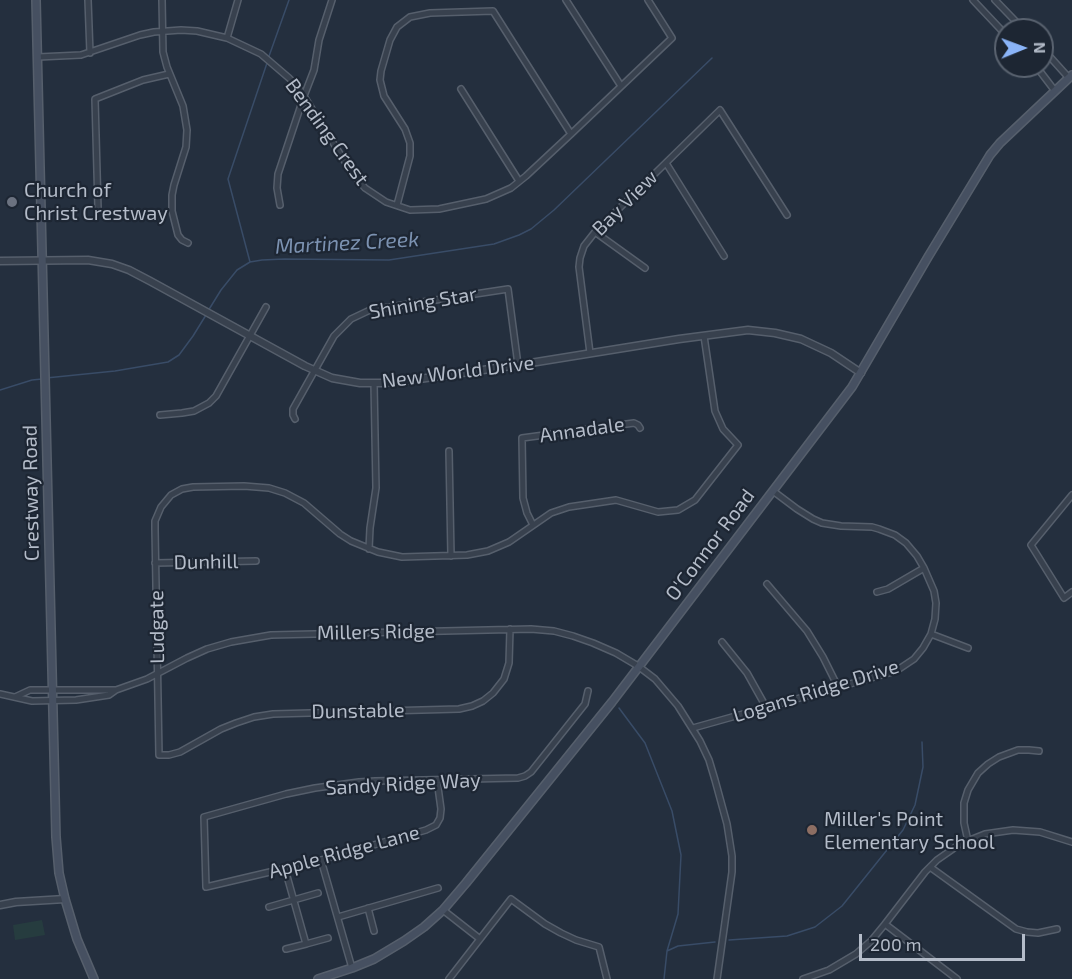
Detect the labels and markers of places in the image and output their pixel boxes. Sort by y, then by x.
place label: Church of Christ Crestway [24,178,168,225]
marker: Church of Christ Crestway [5,195,19,209]
place label: Miller's Point Elementary School [824,807,995,854]
marker: Miller's Point Elementary School [805,823,819,837]

